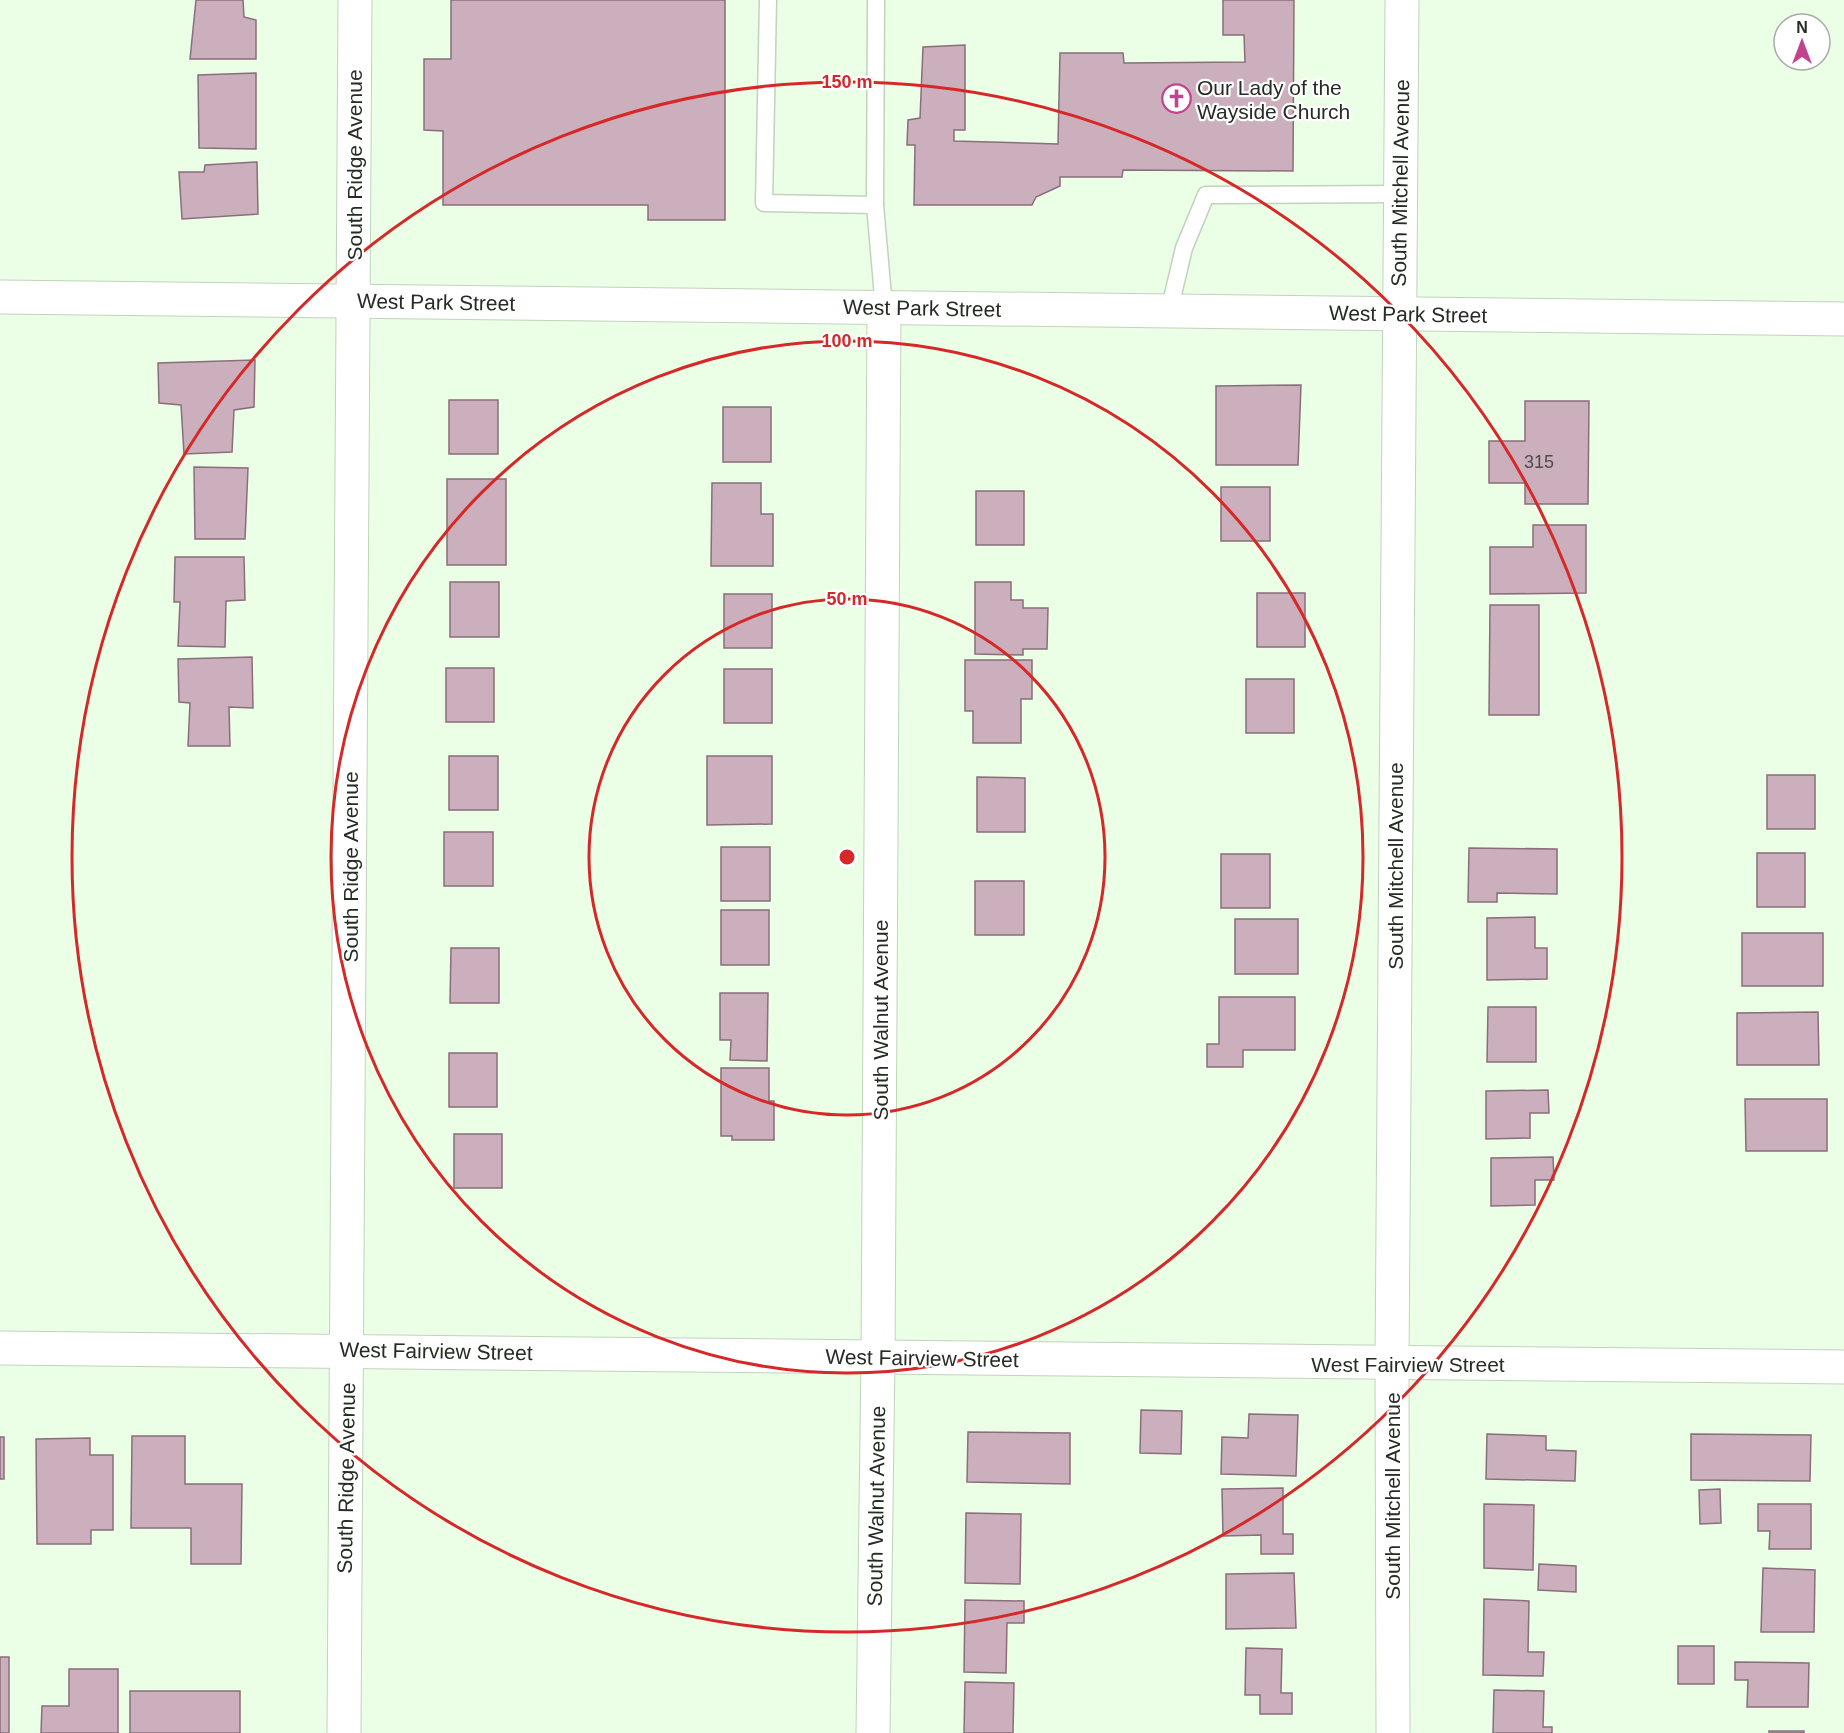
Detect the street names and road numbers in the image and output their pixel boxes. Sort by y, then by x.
street label: South Ridge Avenue [343,69,366,261]
street label: South Mitchell Avenue [1387,79,1413,287]
street label: West Park Street [357,289,516,315]
street label: West Park Street [843,295,1002,321]
street label: West Park Street [1329,301,1488,327]
street label: South Mitchell Avenue [1384,762,1407,970]
street label: South Ridge Avenue [339,771,362,963]
street label: South Walnut Avenue [869,920,892,1120]
street label: West Fairview Street [339,1338,533,1364]
street label: West Fairview Street [825,1345,1019,1371]
street label: West Fairview Street [1311,1353,1505,1376]
street label: South Ridge Avenue [333,1382,359,1574]
street label: South Mitchell Avenue [1381,1392,1404,1600]
street label: South Walnut Avenue [863,1405,889,1607]

